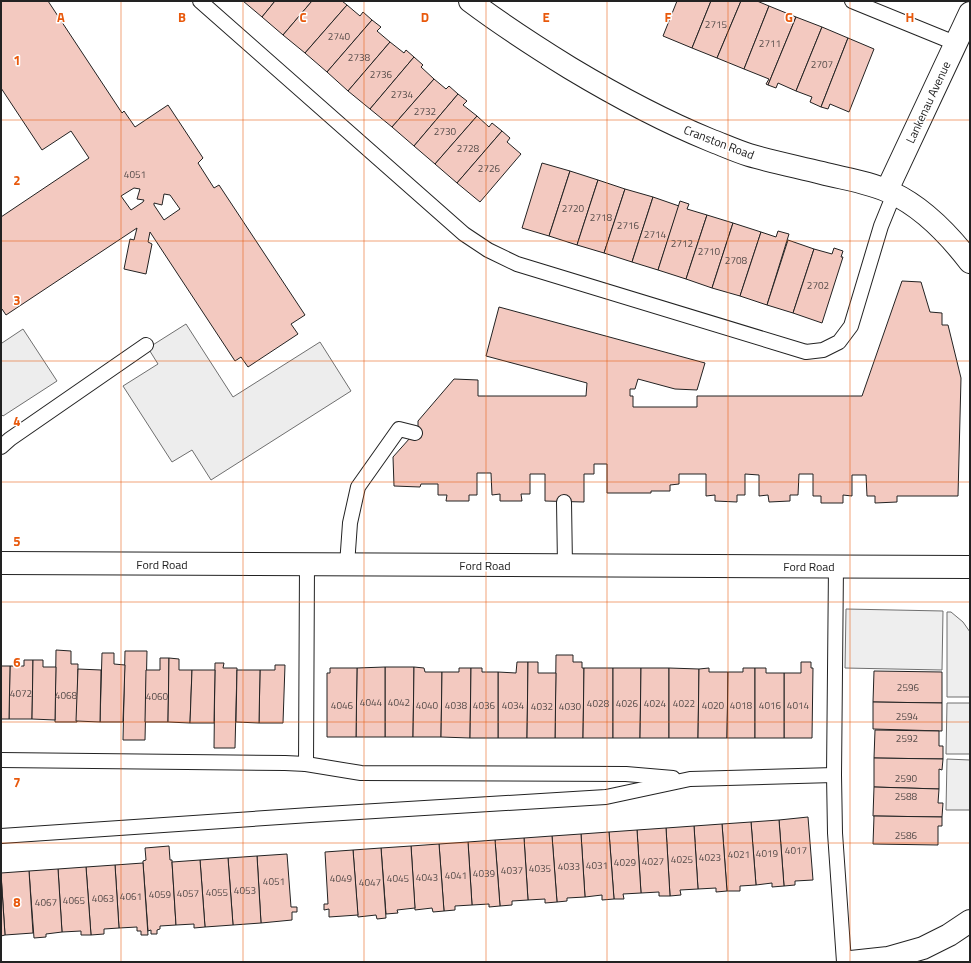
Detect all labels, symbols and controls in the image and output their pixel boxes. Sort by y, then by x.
text: A [57,7,65,27]
text: B [178,7,186,27]
text: C [299,7,307,27]
text: D [421,7,429,27]
text: E [542,7,550,27]
text: F [665,7,672,27]
text: G [785,7,793,27]
text: H [906,7,914,27]
house number: 2715 [705,17,728,32]
house number: 2740 [328,29,351,44]
house number: 2711 [759,36,781,51]
text: 1 [13,50,21,70]
house number: 2738 [348,50,371,65]
house number: 2707 [811,57,833,72]
street label: Lankenau Avenue [901,58,955,146]
house number: 2736 [370,67,393,82]
house number: 2734 [391,87,414,102]
house number: 2732 [414,104,436,119]
street label: Cranston Road [681,120,757,164]
house number: 2730 [434,124,457,139]
house number: 2728 [457,141,480,156]
house number: 2726 [478,161,501,176]
house number: 4051 [124,167,146,182]
text: 2 [13,170,21,190]
house number: 2720 [562,201,585,216]
house number: 2718 [590,210,613,225]
house number: 2716 [617,218,640,233]
house number: 2714 [644,227,667,242]
house number: 2712 [671,236,693,251]
house number: 2710 [698,244,721,259]
house number: 2708 [725,253,748,268]
house number: 2702 [807,278,829,293]
text: 3 [13,290,21,310]
text: 4 [13,411,21,431]
text: 5 [13,531,21,551]
street label: Ford Road [136,555,188,574]
street label: Ford Road [459,556,511,575]
street label: Ford Road [783,557,835,576]
text: 6 [13,652,21,672]
house number: 2596 [897,680,920,695]
house number: 4072 [10,686,32,701]
house number: 4068 [55,688,78,703]
house number: 4060 [146,689,169,704]
house number: 4044 [360,695,383,710]
house number: 4042 [388,695,410,710]
house number: 4028 [587,696,610,711]
house number: 4026 [616,696,639,711]
house number: 4024 [644,696,667,711]
house number: 4022 [673,696,695,711]
house number: 4046 [331,698,354,713]
house number: 4040 [416,698,439,713]
house number: 4038 [445,698,468,713]
house number: 4036 [473,698,496,713]
house number: 4034 [502,698,525,713]
house number: 4020 [702,698,725,713]
house number: 4018 [730,698,753,713]
house number: 4016 [759,698,782,713]
house number: 4014 [787,698,810,713]
house number: 4032 [531,699,553,714]
house number: 4030 [559,699,582,714]
house number: 2594 [896,709,919,724]
house number: 2592 [896,731,918,746]
house number: 2590 [895,771,918,786]
text: 7 [13,772,21,792]
house number: 2588 [895,789,918,804]
house number: 2586 [895,828,918,843]
house number: 4017 [785,843,807,858]
house number: 4019 [756,846,779,861]
house number: 4021 [728,847,750,862]
house number: 4023 [699,850,721,865]
house number: 4025 [671,852,694,867]
house number: 4027 [642,854,664,869]
house number: 4029 [614,855,637,870]
house number: 4031 [586,858,608,873]
house number: 4033 [558,859,580,874]
house number: 4035 [529,861,552,876]
house number: 4037 [501,863,523,878]
house number: 4039 [473,866,496,881]
house number: 4041 [445,868,467,883]
house number: 4043 [416,870,438,885]
house number: 4049 [330,871,353,886]
house number: 4045 [387,871,410,886]
house number: 4051 [263,874,285,889]
house number: 4047 [359,875,381,890]
house number: 4053 [234,883,256,898]
house number: 4055 [206,885,229,900]
house number: 4057 [177,886,199,901]
house number: 4059 [149,887,172,902]
house number: 4061 [120,889,142,904]
house number: 4063 [92,891,114,906]
text: 8 [13,892,21,912]
house number: 4065 [63,893,86,908]
house number: 4067 [35,895,57,910]

